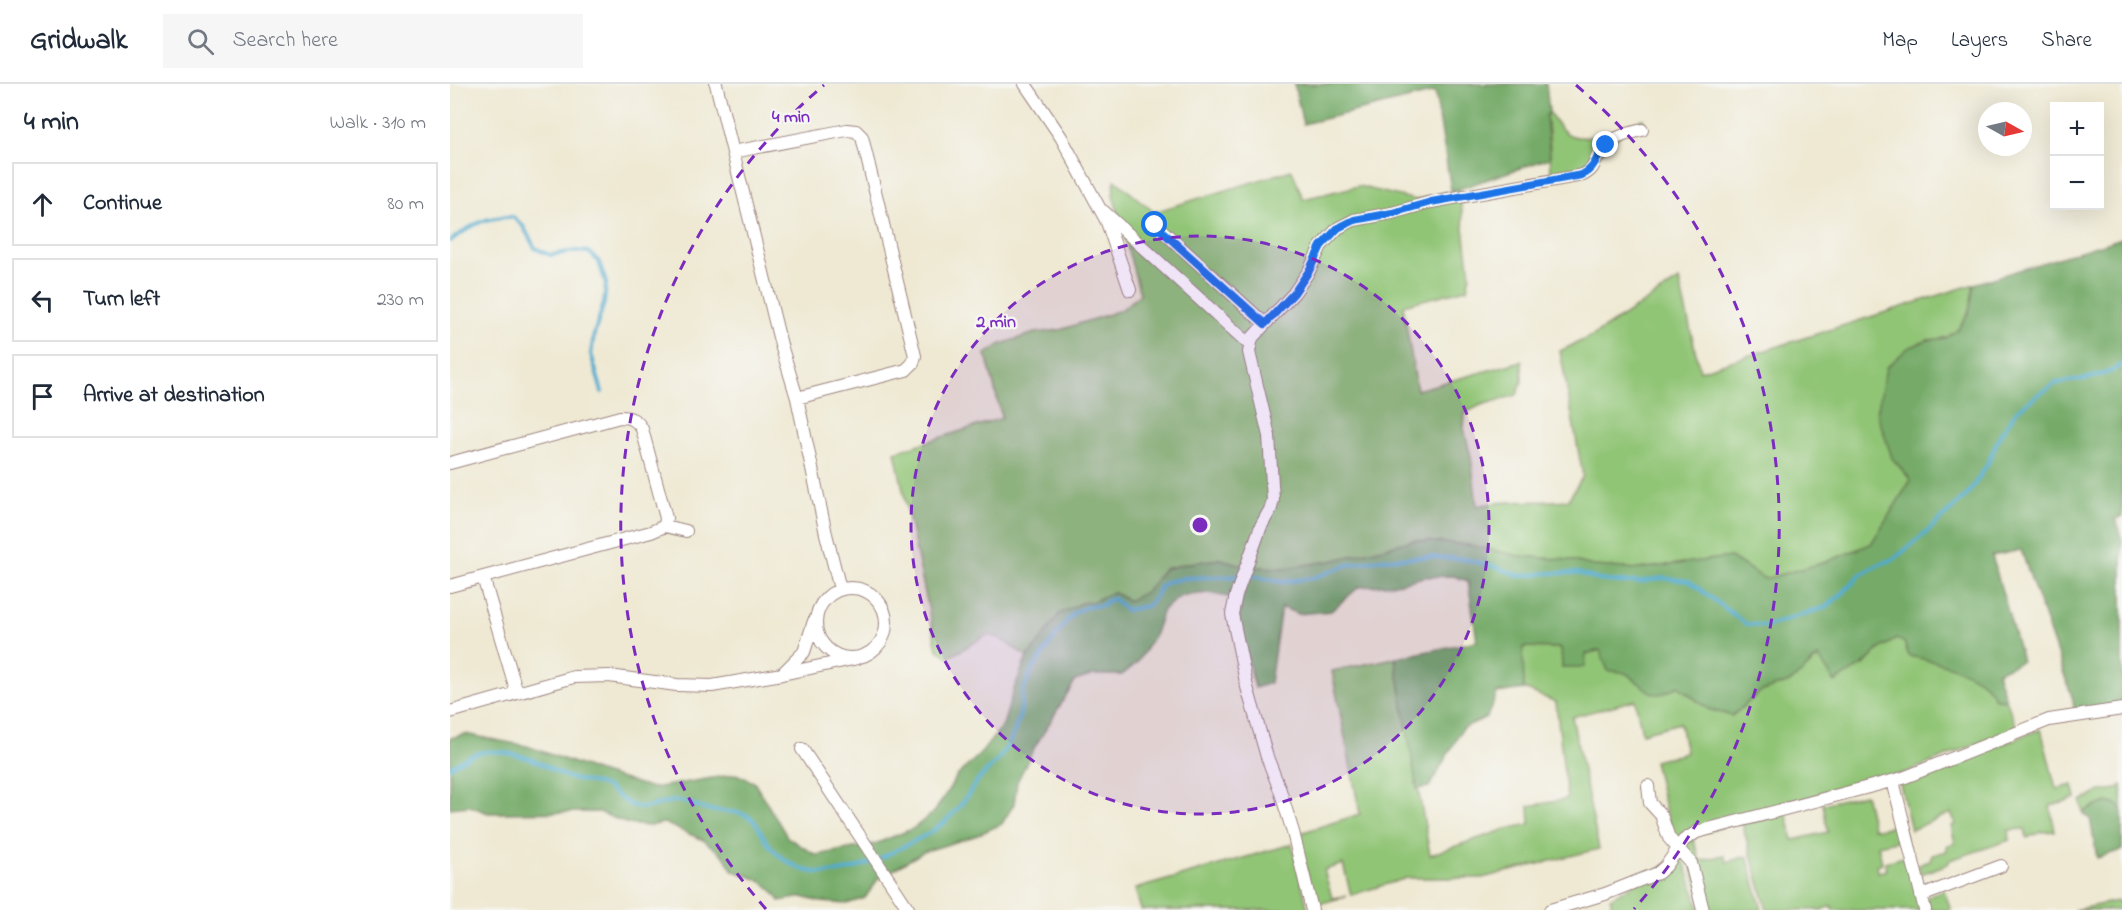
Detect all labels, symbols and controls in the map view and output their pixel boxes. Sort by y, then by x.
search box [163,14,583,68]
text: Gridwalk [30,21,127,62]
icon: search [184,25,217,58]
text: Search here [232,25,338,57]
text: Map [1882,26,1918,56]
text: Layers [1951,26,2008,56]
text: Share [2041,26,2092,56]
north arrow [1978,102,2032,156]
map controls [2050,102,2104,210]
button: + [2050,102,2104,156]
text: 4 min [24,104,79,142]
text: 4 min [772,105,810,131]
text: Walk · 310 m [330,109,426,138]
route end [1592,131,1618,157]
button: − [2050,156,2104,210]
icon: ahead [26,188,59,221]
text: Continue [83,188,162,220]
text: 80 m [387,190,424,219]
route start [1141,211,1167,237]
icon: left [26,284,59,317]
text: Turn left [83,284,160,316]
text: 230 m [377,286,424,315]
text: 2 min [975,310,1016,336]
icon: arrive [26,380,59,413]
text: Arrive at destination [83,380,265,412]
centre of rings [1190,515,1210,535]

